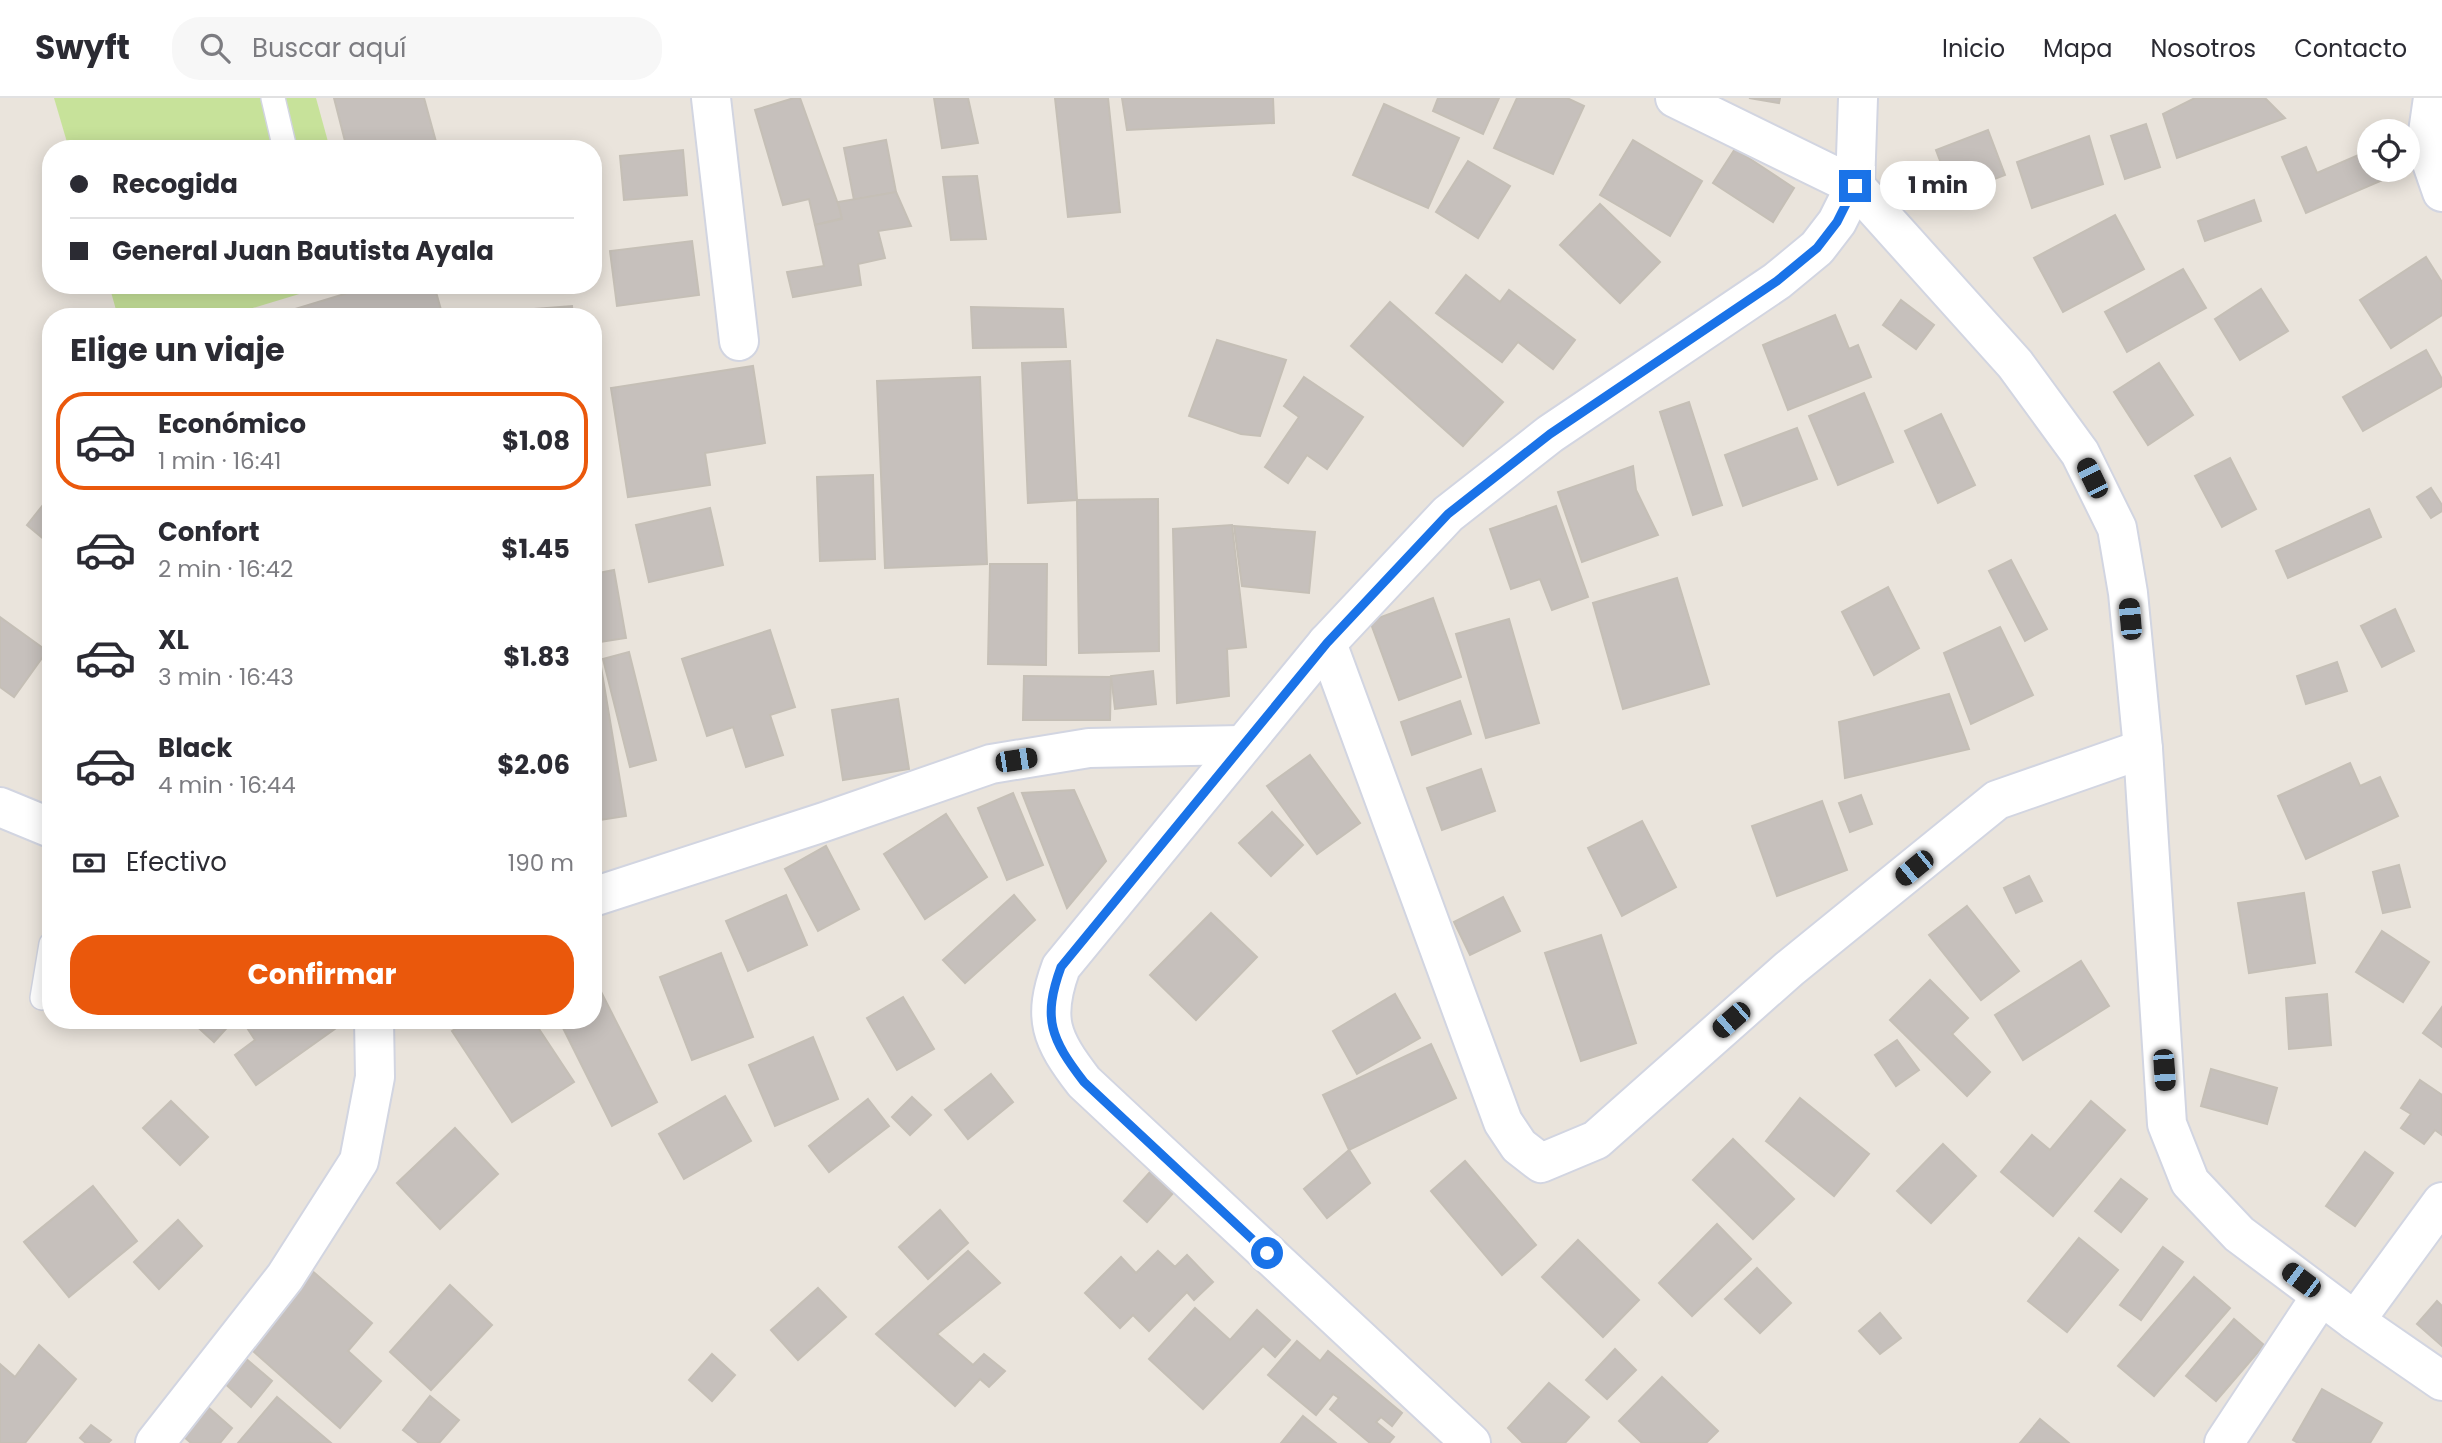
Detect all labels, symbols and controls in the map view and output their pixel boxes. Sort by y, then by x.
search box [172,17,662,80]
text: Swyft [35,24,130,71]
icon: search [196,29,234,67]
text: Buscar aquí [252,30,406,66]
text: Inicio [1942,32,2005,65]
text: Mapa [2043,32,2112,65]
text: Nosotros [2150,32,2256,65]
text: Contacto [2294,32,2407,65]
map controls [2357,119,2420,182]
button: locate [2357,119,2420,182]
callout: 1 min [1880,162,1995,210]
text: Recogida [112,166,238,202]
text: 1 min [1908,169,1968,201]
route end [1839,170,1871,202]
text: General Juan Bautista Ayala [112,233,494,269]
text: Elige un viaje [70,327,285,372]
text: Económico [158,406,306,442]
icon: car [74,410,137,473]
text: $1.08 [502,423,570,459]
text: 1 min · 16:41 [158,445,281,477]
car [2074,455,2111,501]
text: Confort [158,514,260,550]
icon: car [74,518,137,581]
text: $1.45 [501,531,570,567]
text: 2 min · 16:42 [158,553,293,585]
car [2118,597,2143,641]
text: XL [158,622,189,658]
icon: car [74,626,137,689]
text: $1.83 [503,639,570,675]
text: 3 min · 16:43 [158,661,294,693]
text: Black [158,730,232,766]
icon: car [74,734,137,797]
car [994,746,1039,774]
text: $2.06 [497,747,570,783]
text: 4 min · 16:44 [158,769,296,801]
icon: cash [70,844,108,882]
text: Efectivo [126,844,227,880]
text: 190 m [508,847,574,879]
car [1892,847,1937,889]
button: Confirmar [70,935,574,1015]
car [1709,998,1754,1042]
car [2153,1048,2176,1092]
route start [1251,1237,1283,1269]
car [2278,1259,2325,1301]

